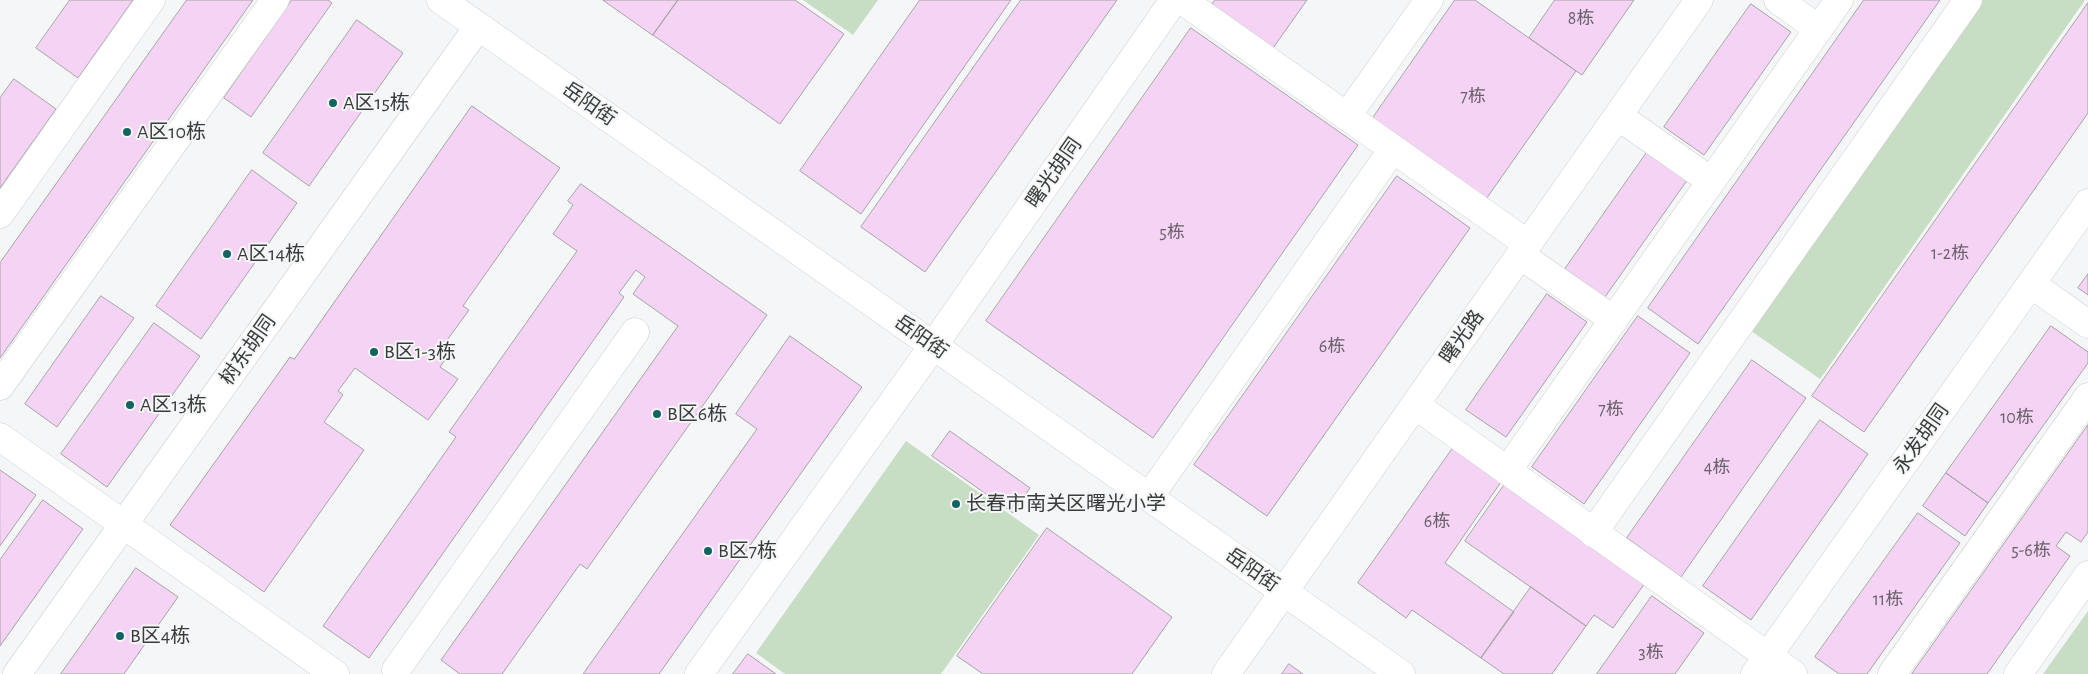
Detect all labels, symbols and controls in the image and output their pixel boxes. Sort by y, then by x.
house number: 8栋 [1568,8,1594,30]
street label: 岳阳街 [558,77,620,131]
house number: 7栋 [1460,86,1486,108]
place label: A区15栋 [343,91,410,115]
marker: A区15栋 [327,97,339,109]
place label: A区10栋 [137,120,206,144]
marker: A区10栋 [121,126,133,138]
street label: 曙光胡同 [1021,133,1087,213]
house number: 5栋 [1159,222,1185,244]
place label: A区14栋 [237,242,305,266]
house number: 1-2栋 [1931,243,1969,265]
marker: A区14栋 [221,248,233,260]
street label: 曙光路 [1435,306,1489,368]
street label: 树东胡同 [215,310,281,390]
street label: 岳阳街 [890,310,952,364]
house number: 6栋 [1319,336,1345,358]
place label: B区1-3栋 [384,340,456,364]
marker: B区1-3栋 [368,346,380,358]
place label: A区13栋 [140,393,207,417]
marker: A区13栋 [124,399,136,411]
house number: 7栋 [1598,399,1624,421]
street label: 永发胡同 [1888,399,1954,479]
place label: B区6栋 [667,402,727,426]
house number: 10栋 [2000,407,2034,429]
marker: B区6栋 [651,408,663,420]
house number: 4栋 [1704,457,1730,479]
place label: 长春市南关区曙光小学 [966,492,1166,516]
marker: 长春市南关区曙光小学 [950,498,962,510]
house number: 6栋 [1424,511,1450,533]
place label: B区7栋 [718,539,777,563]
house number: 5-6栋 [2011,540,2051,562]
street label: 岳阳街 [1221,543,1283,597]
marker: B区7栋 [702,545,714,557]
house number: 11栋 [1873,589,1903,611]
place label: B区4栋 [130,624,190,648]
marker: B区4栋 [114,630,126,642]
house number: 3栋 [1638,642,1664,664]

